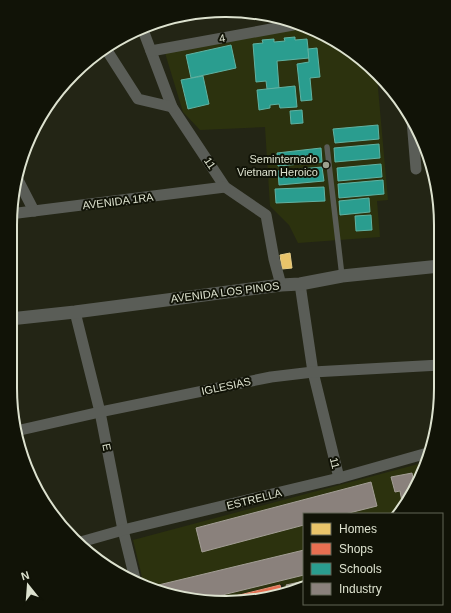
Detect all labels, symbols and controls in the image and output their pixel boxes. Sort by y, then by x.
street label: 4 [218,32,226,44]
place label: Seminternado Vietnam Heroico [237,153,318,178]
street label: 11 [202,155,218,171]
marker: Seminternado Vietnam Heroico [321,160,331,170]
street label: AVENIDA 1RA [82,191,155,211]
street label: AVENIDA LOS PINOS [170,279,280,305]
street label: IGLESIAS [200,375,252,397]
street label: E [100,442,114,452]
street label: 11 [328,456,342,470]
street label: ESTRELLA [225,486,283,512]
legend [303,513,443,605]
text: Homes [339,522,377,536]
text: Shops [339,542,373,556]
text: Schools [339,562,382,576]
north arrow [8,565,48,605]
text: N [20,569,31,582]
text: Industry [339,582,382,596]

